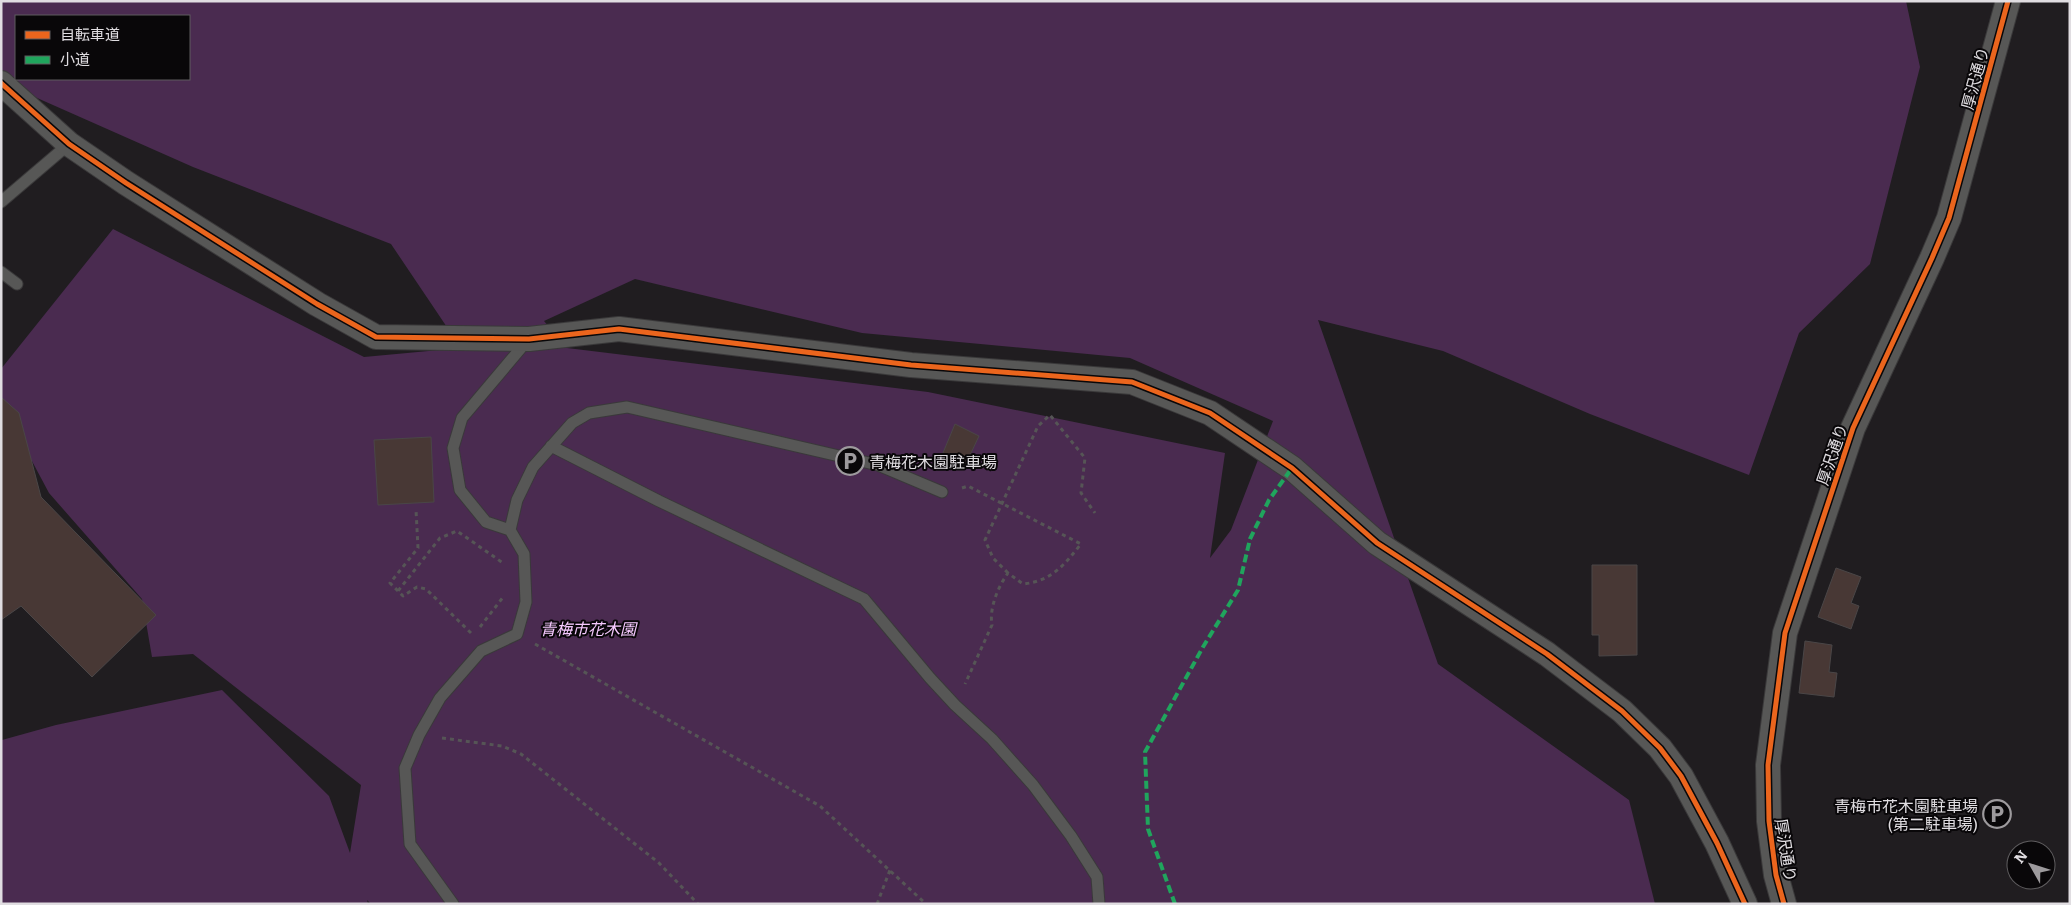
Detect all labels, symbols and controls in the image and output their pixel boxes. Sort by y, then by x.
legend [15,15,190,80]
text: 自転車道 [60,22,120,45]
street label: 厚沢通り [1954,44,1994,112]
text: 小道 [60,47,90,70]
street label: 厚沢通り [1809,420,1853,488]
parking icon: 青梅花木園駐車場 [835,446,865,476]
place label: 青梅花木園駐車場 [869,449,997,473]
park label: 青梅市花木園 [540,616,638,640]
place label: 青梅市花木園駐車場 (第二駐車場) [1834,793,1978,835]
parking icon: 青梅市花木園駐車場 (第二駐車場) [1982,799,2012,829]
street label: 厚沢通り [1770,817,1804,883]
north arrow [2006,840,2056,890]
text: N [2009,845,2032,867]

